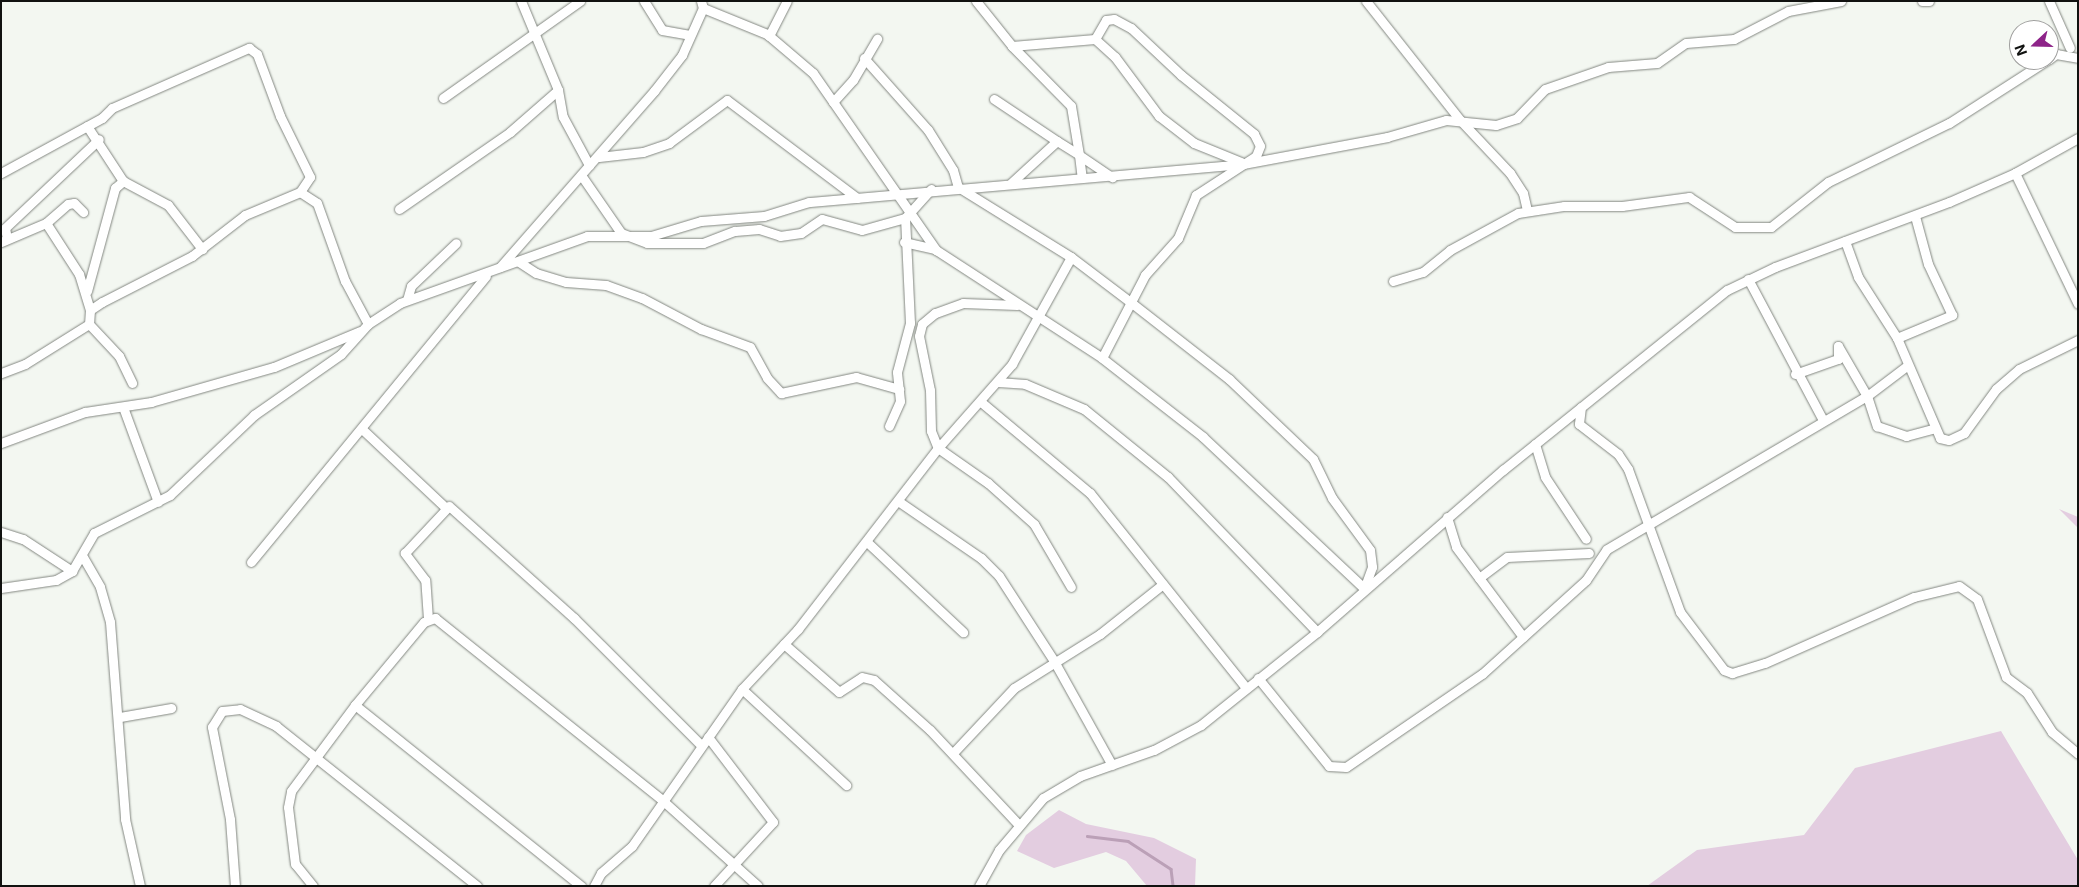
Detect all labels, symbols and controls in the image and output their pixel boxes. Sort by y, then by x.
north arrow [2009,20,2059,70]
text: N [2011,42,2030,58]

